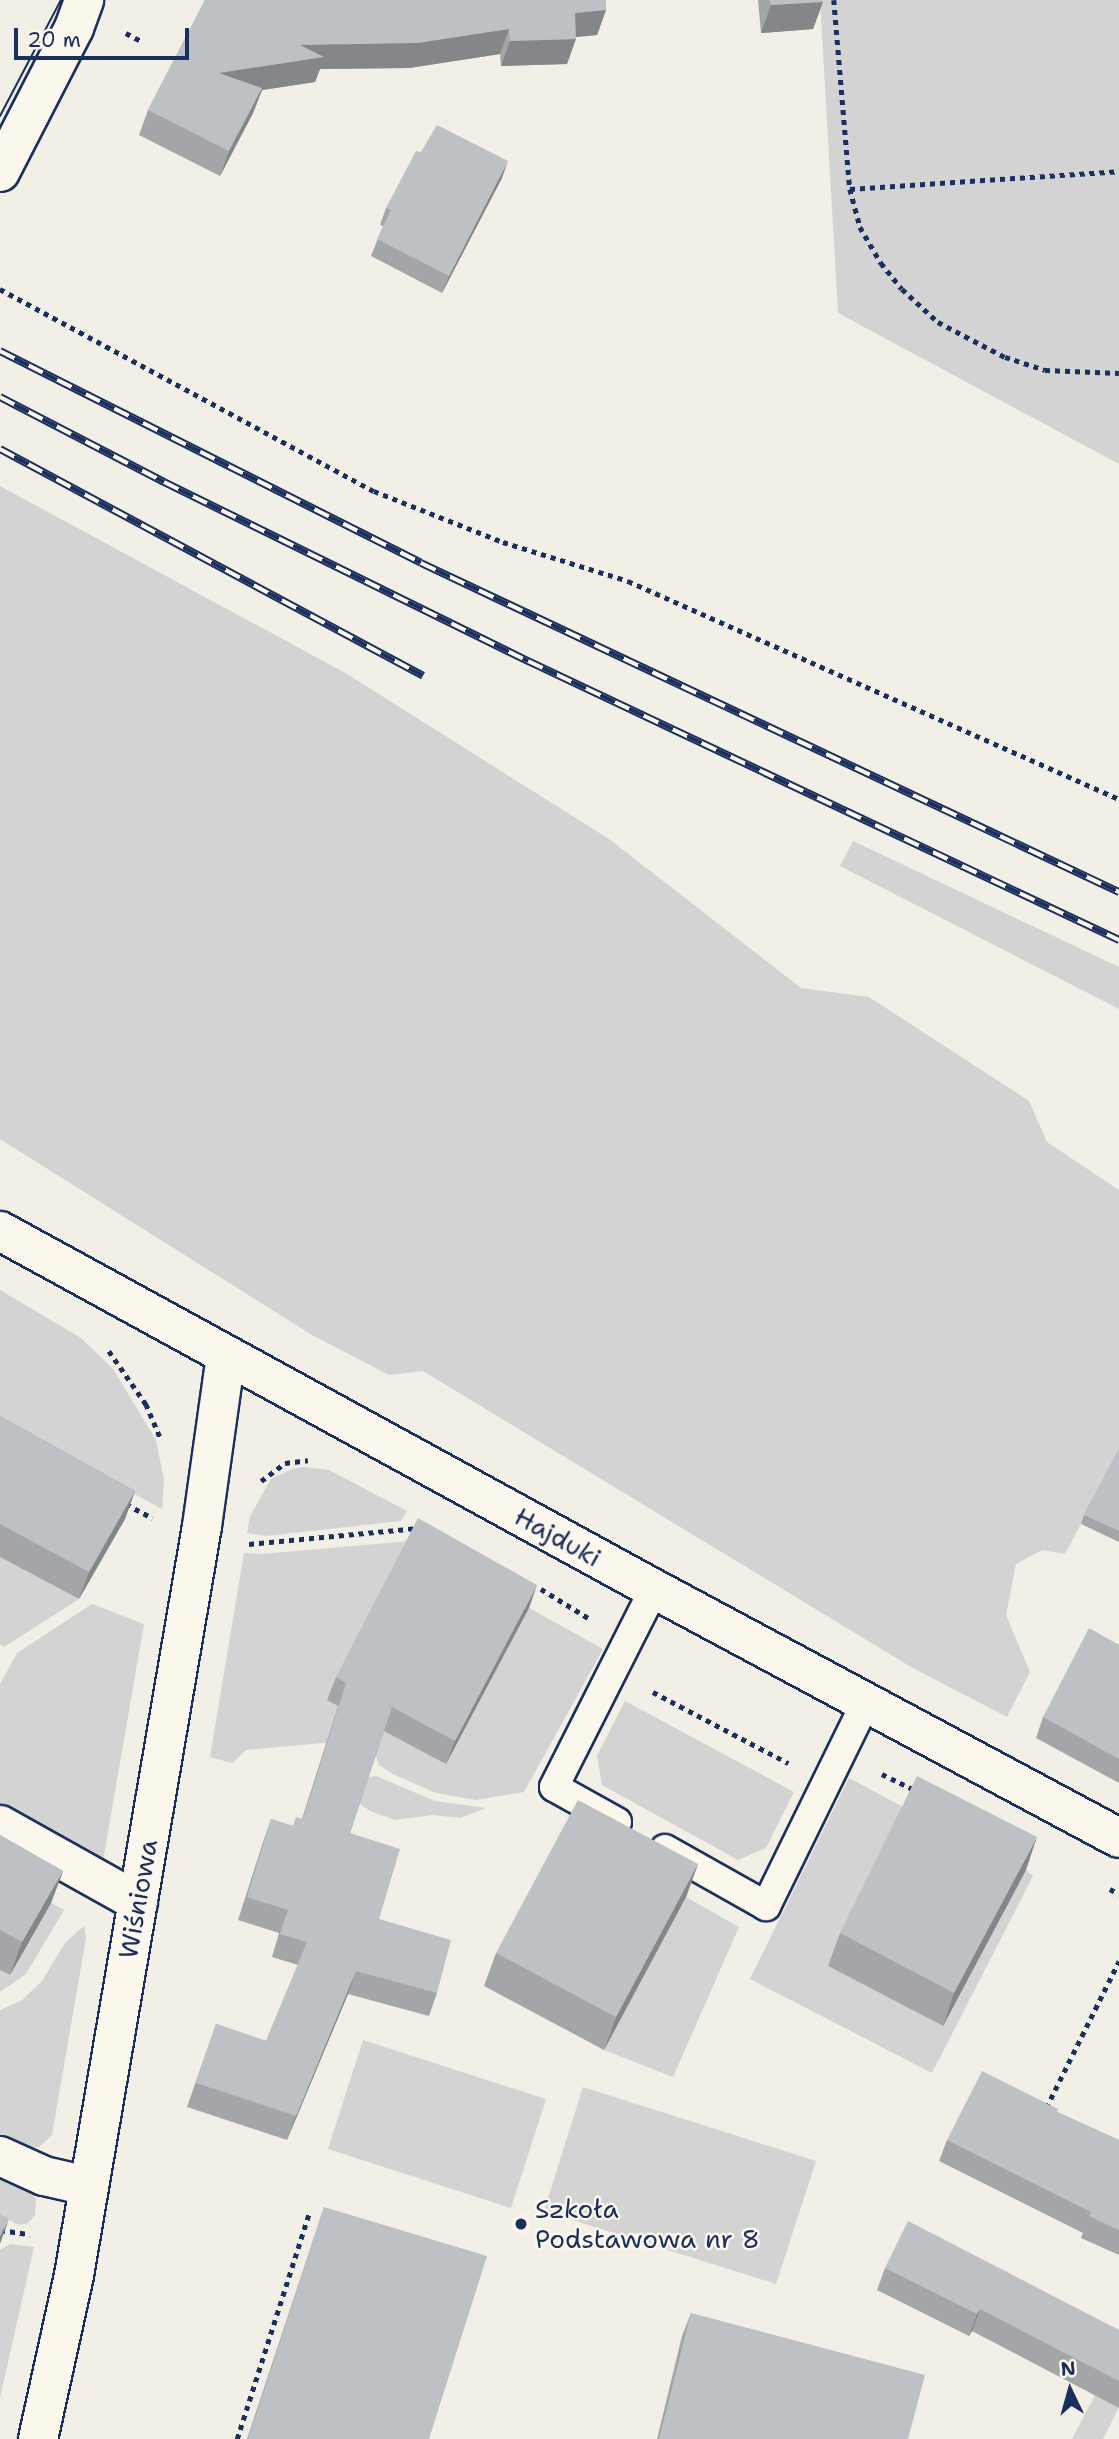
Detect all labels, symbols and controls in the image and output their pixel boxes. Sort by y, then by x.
scale bar [18,14,192,58]
text: 20 m [27,26,81,54]
street label: Hajduki [509,1501,607,1573]
street label: Wiśniowa [112,1837,164,1961]
place label: Szkoła Podstawowa nr 8 [535,2193,760,2254]
marker: Szkoła Podstawowa nr 8 [513,2216,529,2232]
north arrow [1035,2355,1105,2425]
text: N [1060,2355,1077,2382]

